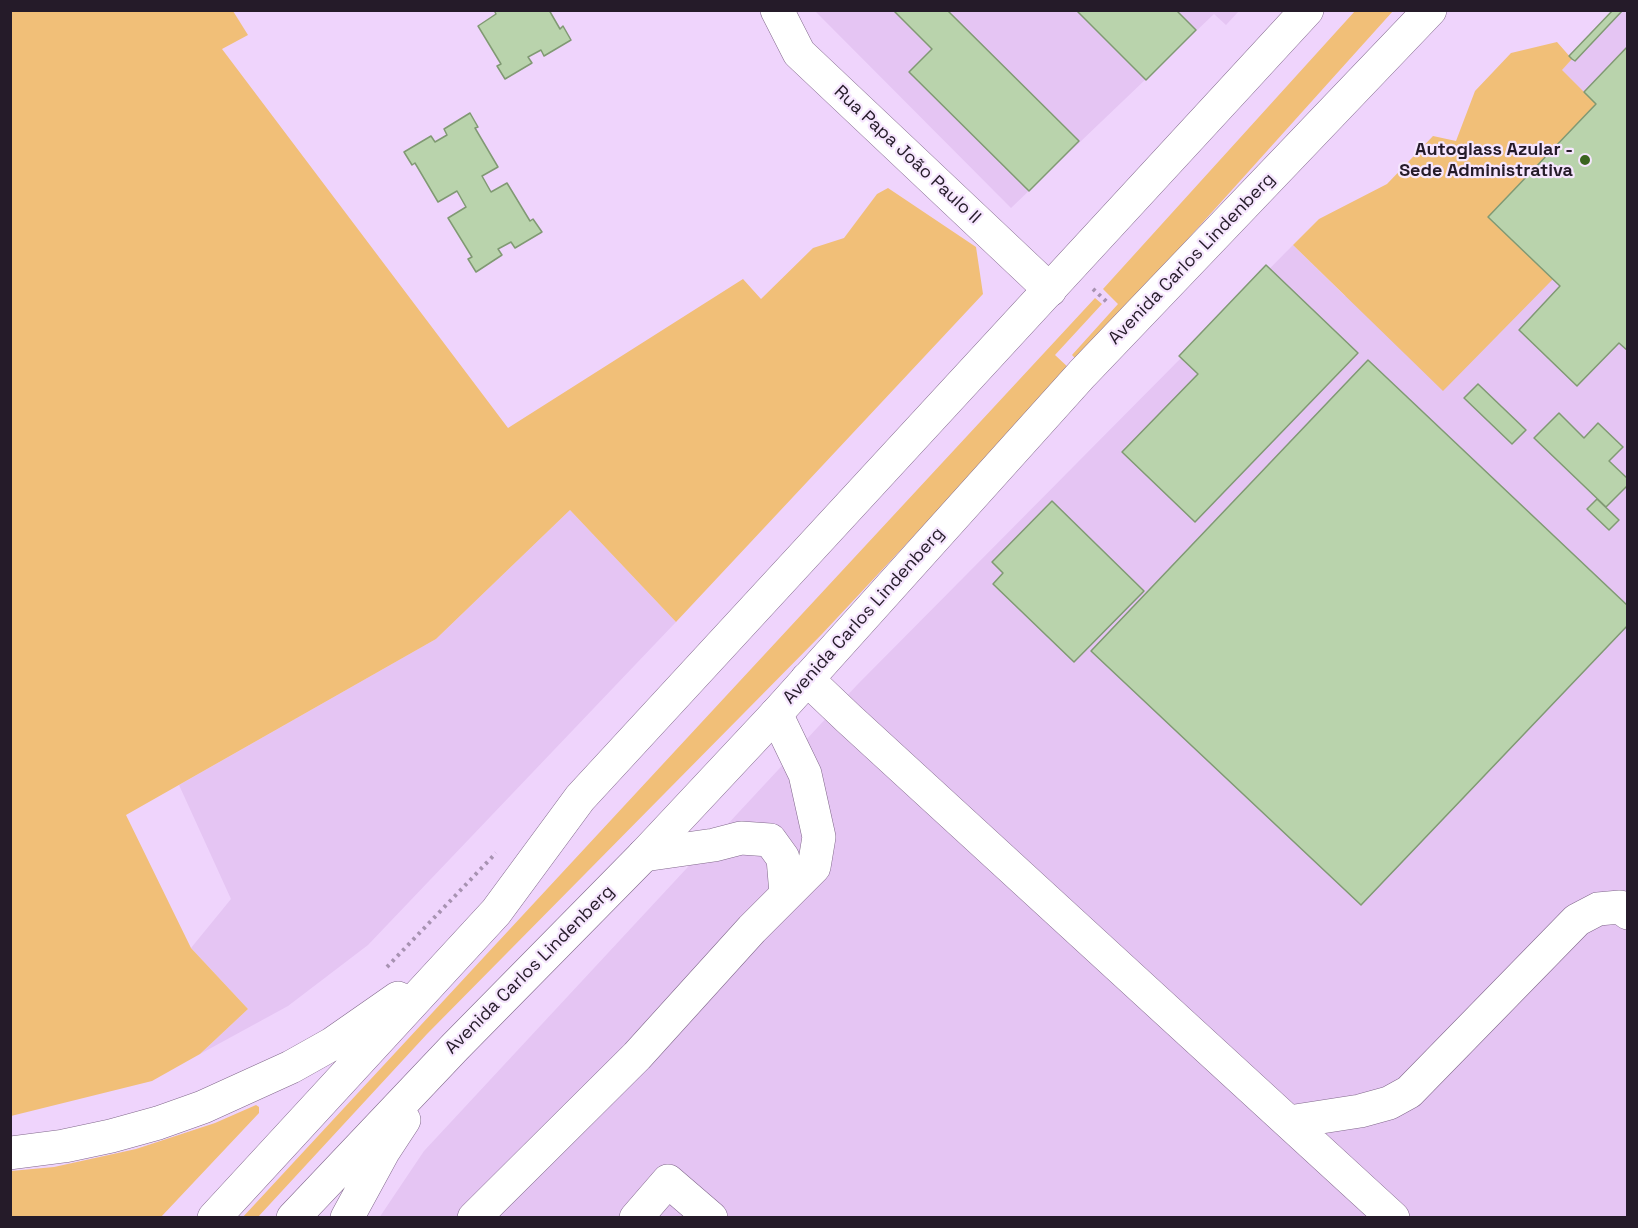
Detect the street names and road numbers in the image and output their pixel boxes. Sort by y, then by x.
street label: Rua Papa João Paulo II [829,81,985,229]
street label: Avenida Carlos Lindenberg [1104,169,1280,349]
street label: Avenida Carlos Lindenberg [779,523,949,709]
street label: Avenida Carlos Lindenberg [441,881,619,1059]

